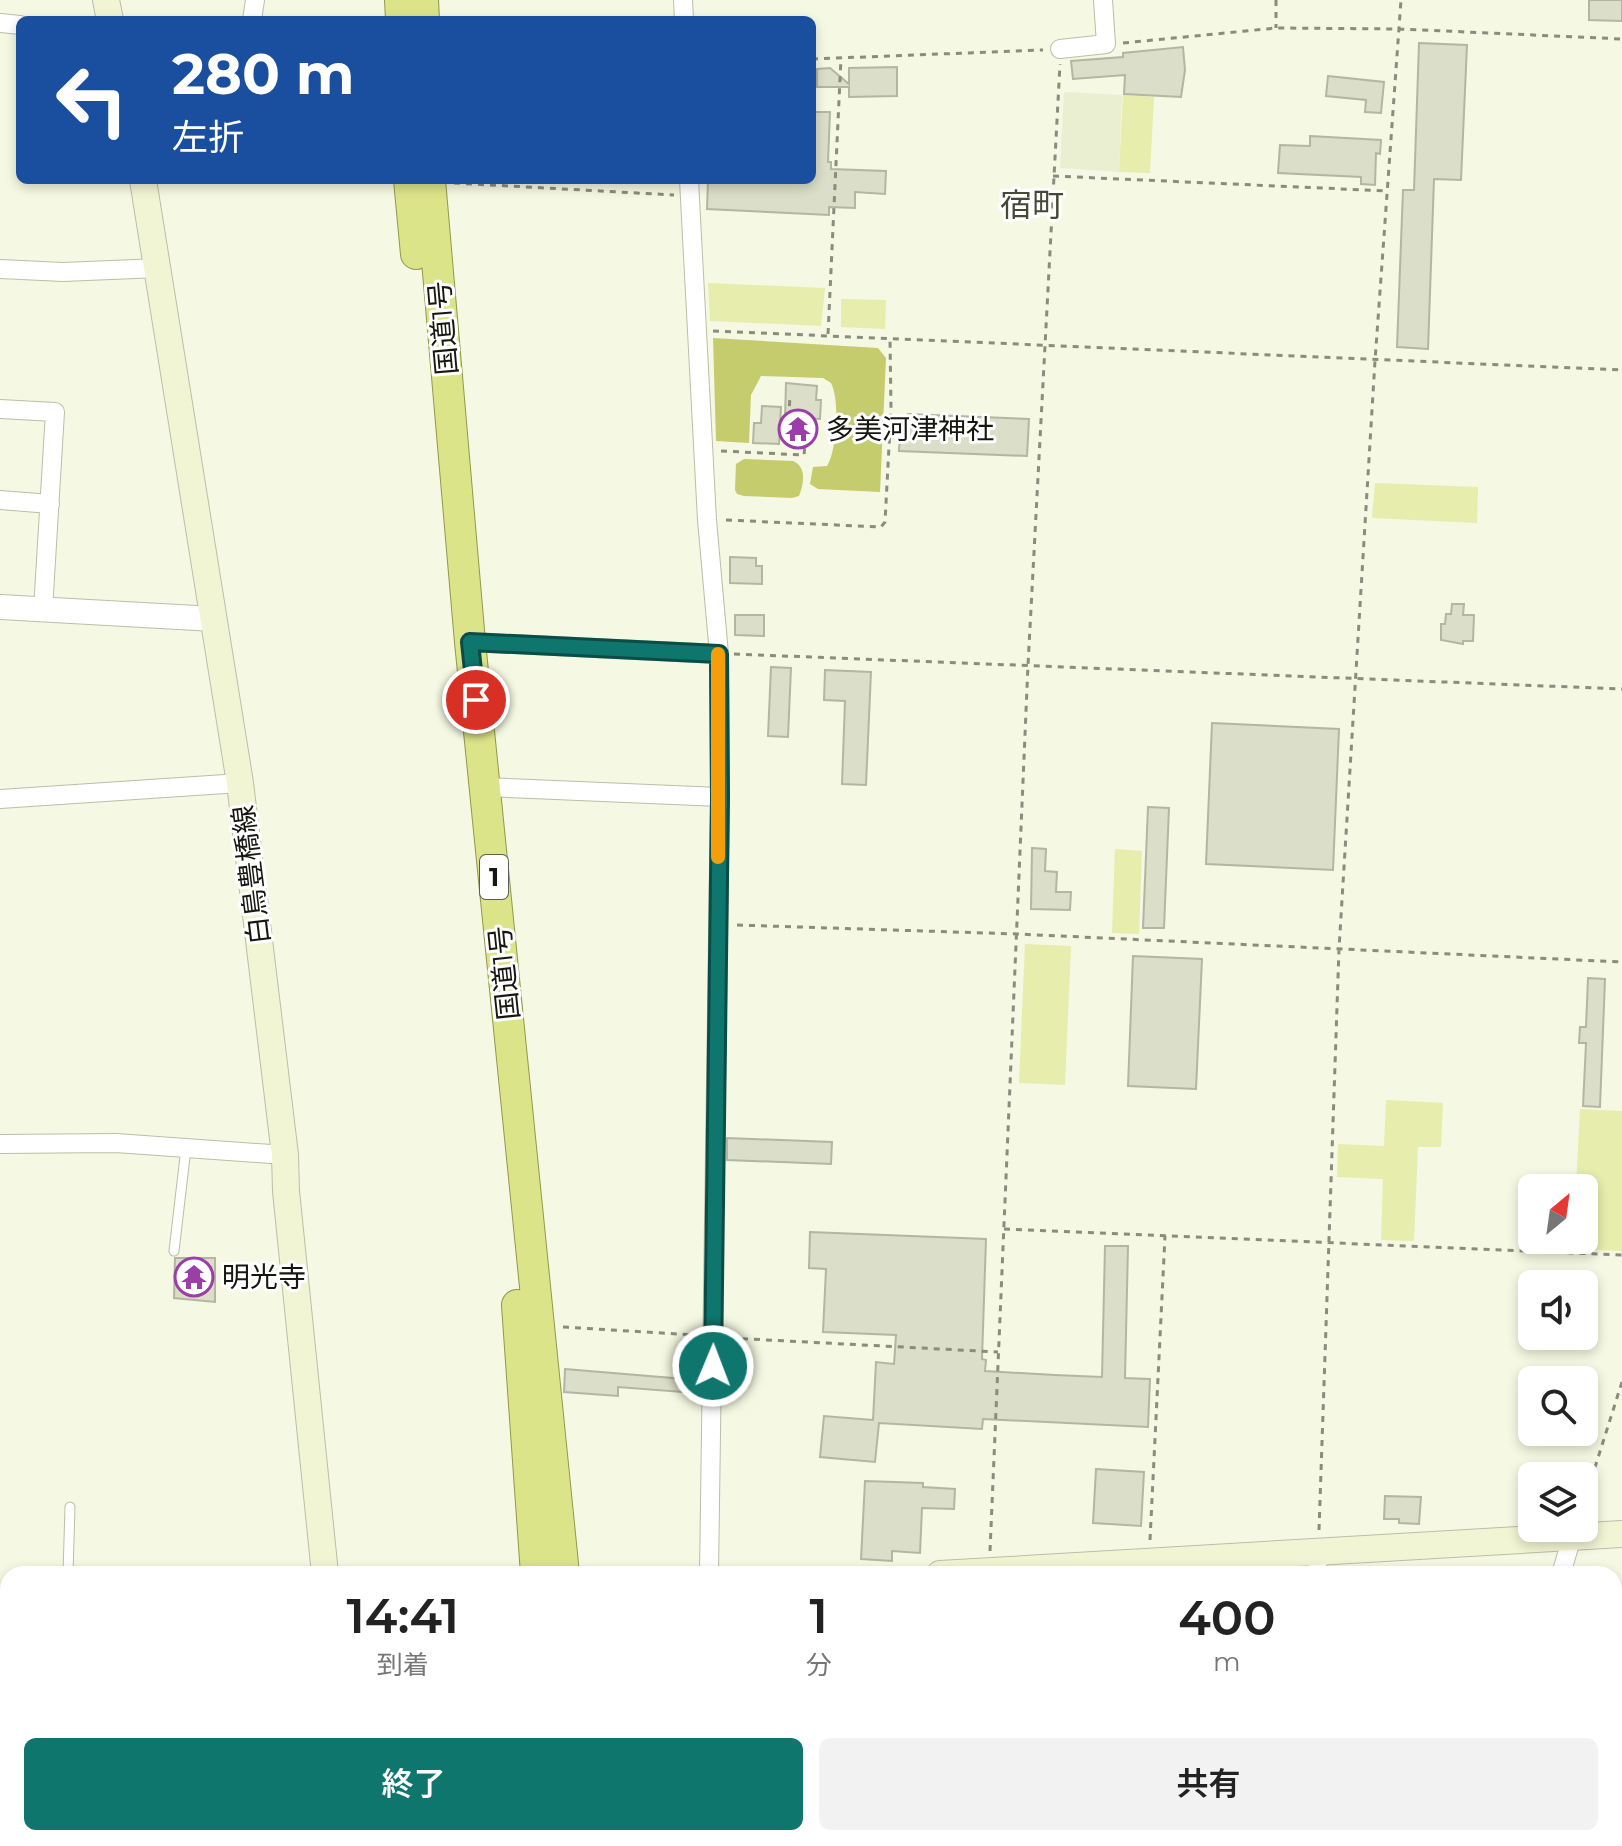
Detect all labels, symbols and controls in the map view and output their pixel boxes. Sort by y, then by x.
text: 280 m [172,40,355,108]
icon: left [40,48,144,152]
text: 左折 [172,115,244,159]
district label: 宿町 [1000,185,1064,224]
street label: 国道1号 [422,280,464,376]
temple icon: 多美河津神社 [777,408,819,450]
place label: 多美河津神社 [826,412,994,446]
pin [442,666,510,734]
icon: arrive [454,678,498,722]
street label: 白鳥豊橋線 [226,803,276,947]
road number: 1 [480,855,508,899]
street label: 国道1号 [482,924,526,1022]
north arrow [1518,1174,1598,1254]
map controls [1518,1174,1598,1542]
temple icon: 明光寺 [173,1256,215,1298]
place label: 明光寺 [222,1260,306,1294]
button: sound [1518,1270,1598,1350]
position arrow [671,1324,755,1408]
button: search [1518,1366,1598,1446]
button: layers [1518,1462,1598,1542]
text: 14:41 [347,1587,459,1645]
text: 1 [810,1587,828,1645]
text: 400 [1178,1589,1275,1647]
text: m [1213,1646,1241,1678]
text: 到着 [377,1649,429,1681]
text: 分 [806,1649,832,1681]
button: 終了 [24,1738,803,1830]
button: 共有 [819,1738,1598,1830]

